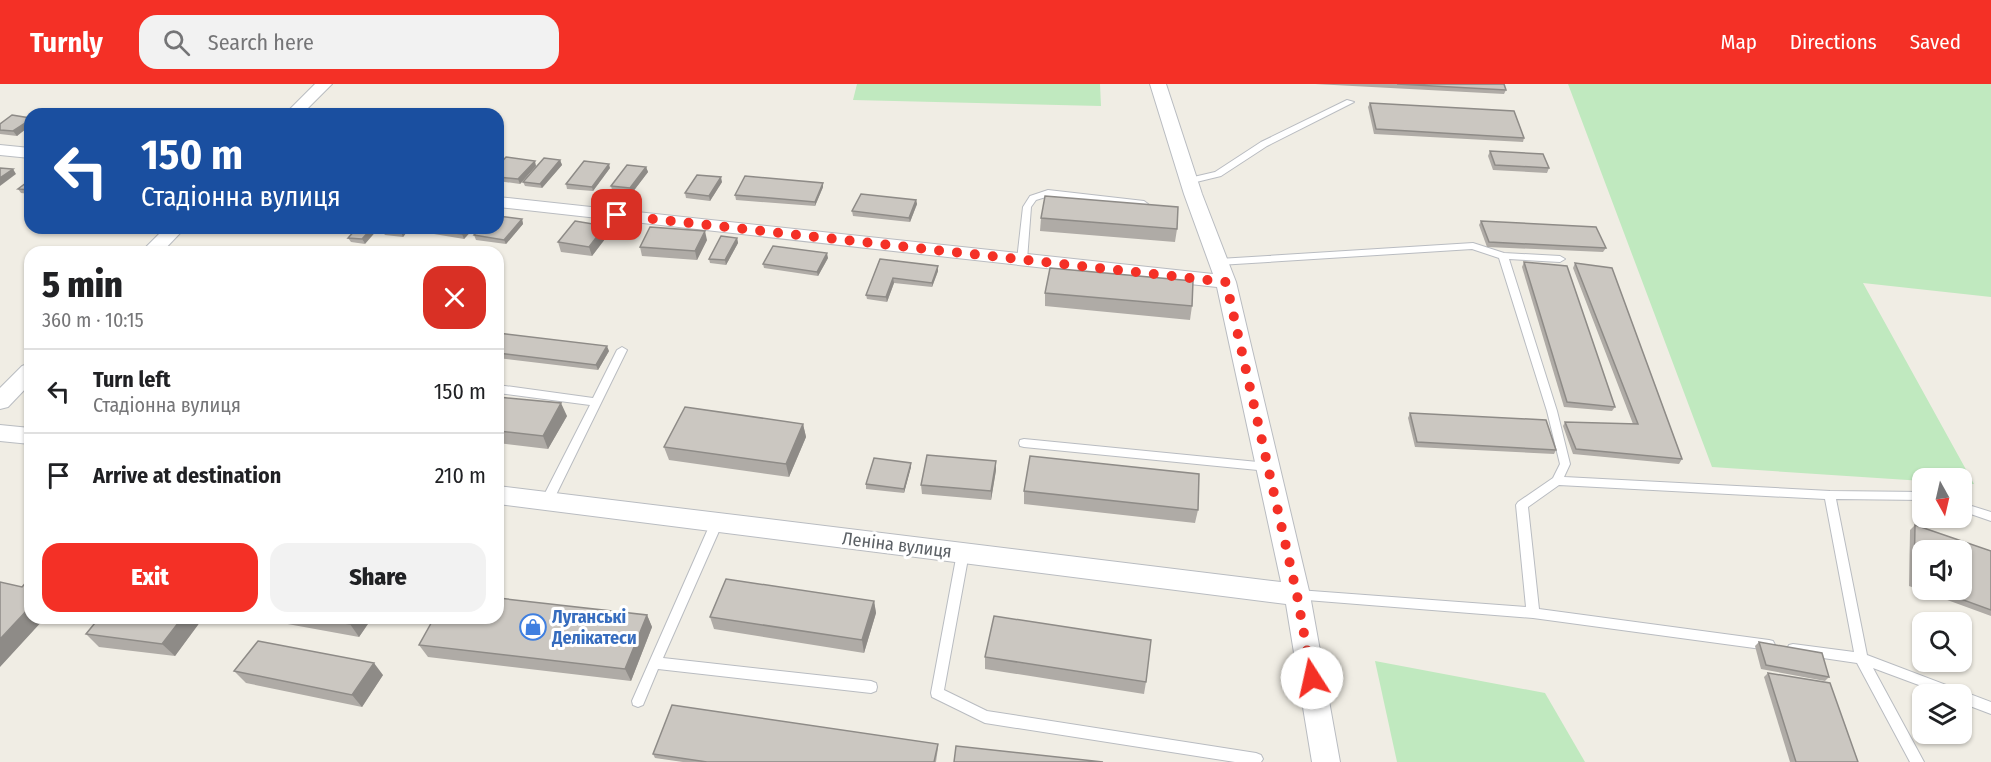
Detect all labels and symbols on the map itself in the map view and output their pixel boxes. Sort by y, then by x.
pin [591,189,642,240]
north arrow [1912,468,1972,528]
street label: Леніна вулиця [841,527,953,563]
place label: Луганські Делікатеси [551,606,637,649]
shop icon: Луганські Делікатеси [518,612,548,642]
position arrow [1280,646,1344,710]

